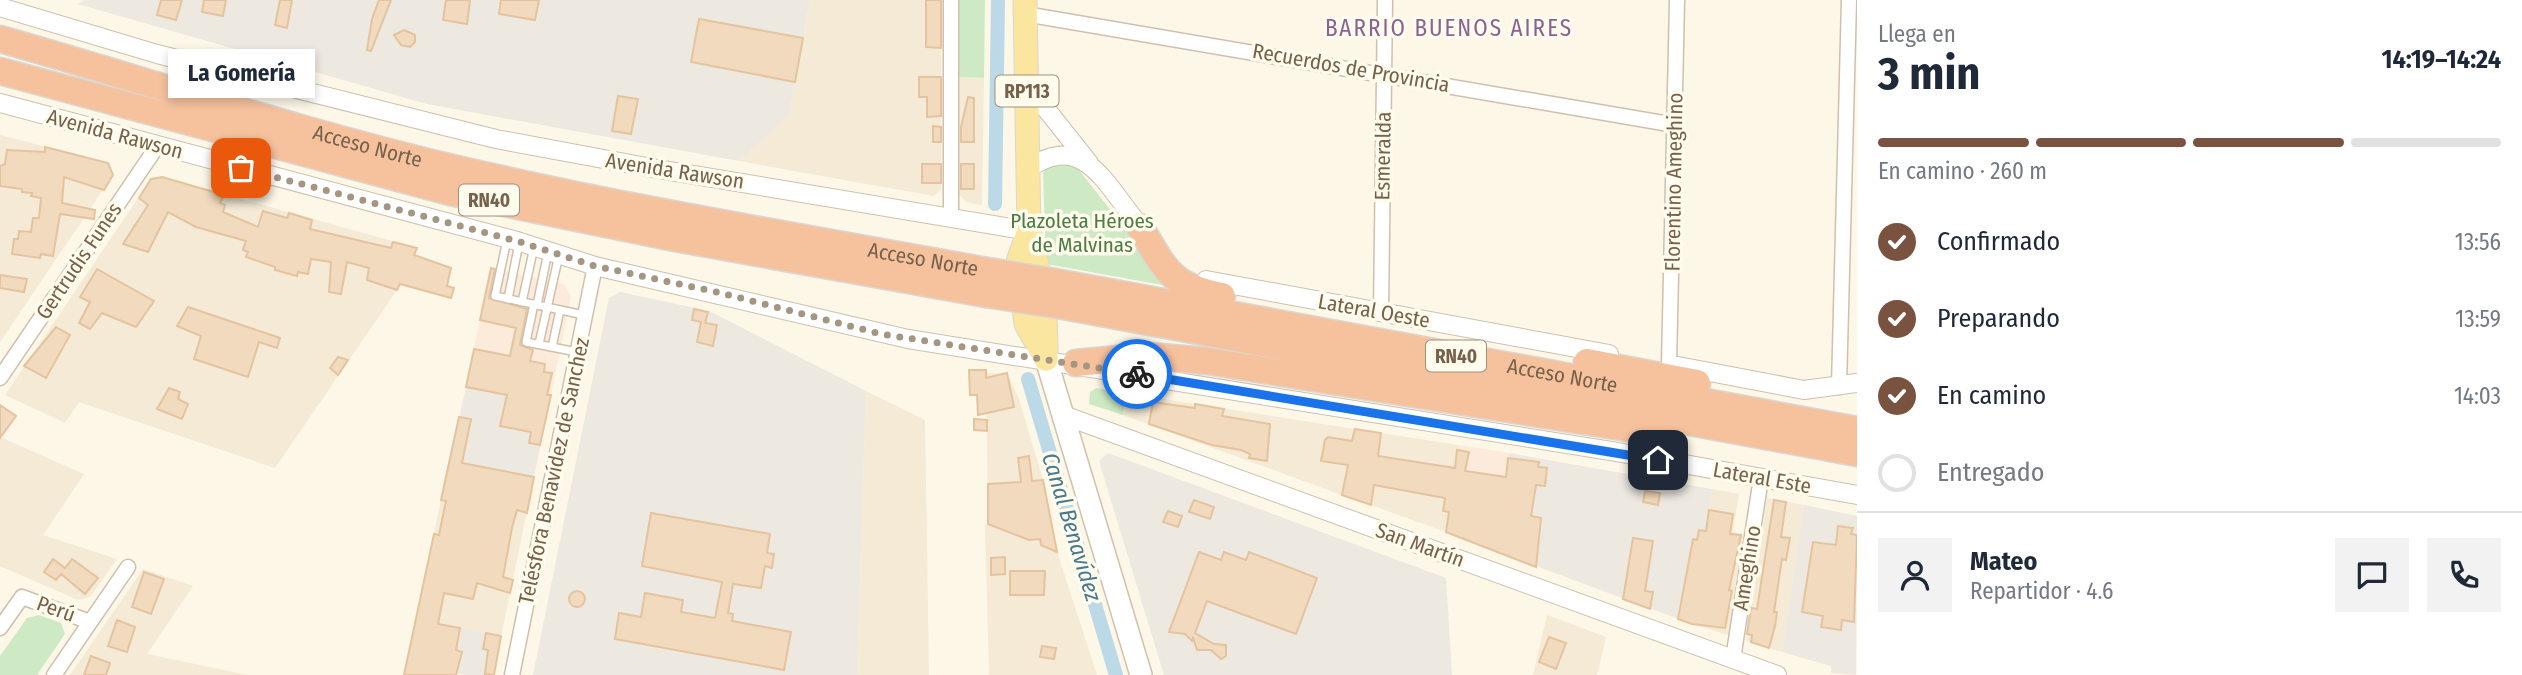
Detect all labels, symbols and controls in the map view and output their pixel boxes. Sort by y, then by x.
district label: BARRIO BUENOS AIRES [1325,14,1573,42]
text: Llega en [1878,20,1956,48]
street label: Recuerdos de Provincia [1250,38,1452,98]
text: 14:19–14:24 [2381,44,2501,75]
text: 3 min [1878,46,1980,101]
callout: La Gomería [168,49,314,98]
text: La Gomería [188,59,295,87]
road number: RP113 [996,76,1058,106]
street label: Florentino Ameghino [1659,92,1689,272]
street label: Avenida Rawson [44,103,186,165]
street label: Esmeralda [1369,111,1397,201]
street label: Acceso Norte [310,119,425,173]
pin [211,138,271,198]
street label: Avenida Rawson [604,147,746,195]
icon: bag [222,149,260,187]
text: En camino · 260 m [1878,157,2047,185]
road number: RN40 [459,184,519,216]
street label: Gertrudis Funes [30,198,128,324]
park label: Plazoleta Héroes de Malvinas [1010,208,1154,258]
icon: check [1878,223,1916,261]
text: Confirmado [1937,226,2060,257]
text: 13:56 [2455,228,2501,256]
street label: Acceso Norte [866,237,980,282]
street label: Lateral Oeste [1316,288,1432,334]
icon: check [1878,300,1916,338]
text: Preparando [1937,303,2060,334]
text: 13:59 [2455,305,2501,333]
street label: Telésfora Benavídez de Sanchez [513,335,595,607]
courier [1102,339,1172,409]
road number: RN40 [1426,340,1486,372]
street label: Acceso Norte [1505,353,1620,399]
icon: bike [1118,355,1156,393]
icon: check [1878,377,1916,415]
text: En camino [1937,380,2046,411]
text: 14:03 [2454,382,2501,410]
pin [1628,430,1688,490]
icon: home [1639,441,1677,479]
water label: Canal Benavídez [1036,449,1108,606]
street label: Lateral Este [1711,457,1813,499]
text: Entregado [1937,457,2044,488]
street label: San Martín [1372,517,1468,573]
street label: Ameghino [1727,524,1767,612]
button: person [1878,538,1952,612]
button: chat [2335,538,2409,612]
button: phone [2427,538,2501,612]
text: Mateo [1970,546,2037,577]
text: Repartidor · 4.6 [1970,577,2114,605]
street label: Perú [33,590,79,628]

